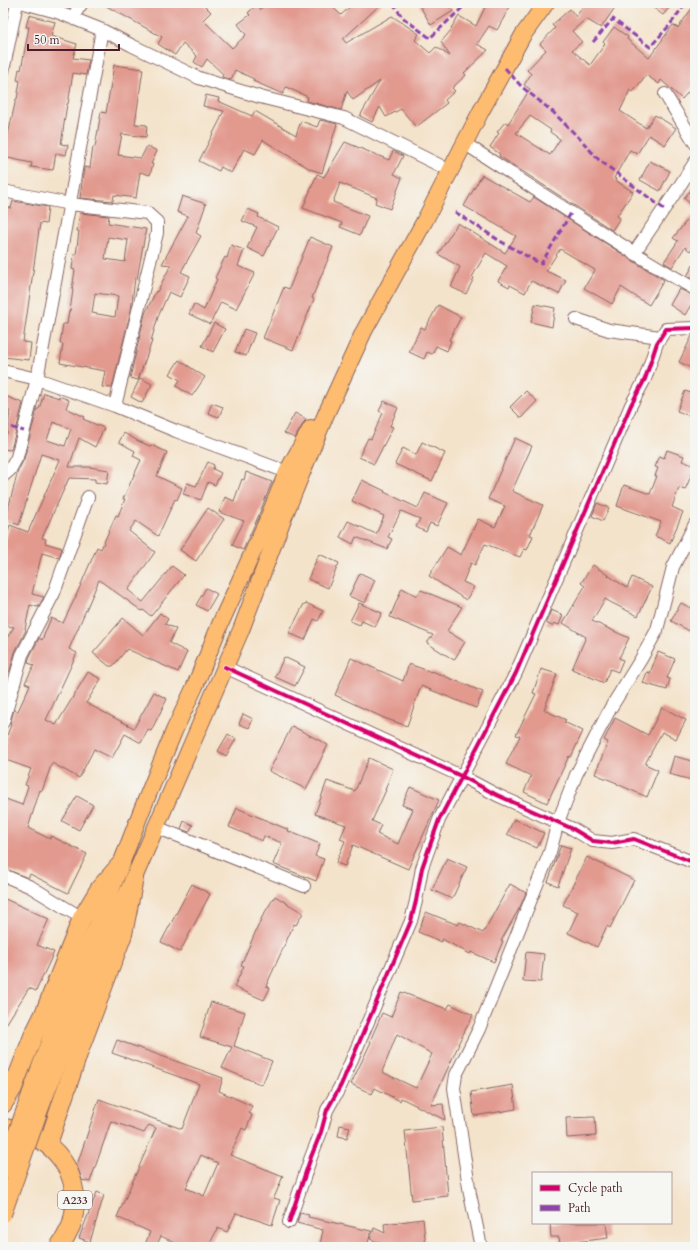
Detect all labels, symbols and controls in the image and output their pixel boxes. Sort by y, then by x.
scale bar [28,26,119,52]
text: 50 m [34,32,61,48]
legend [532,1172,672,1224]
text: Cycle path [568,1180,623,1196]
road number: A233 [58,1191,92,1209]
text: Path [568,1200,591,1216]

